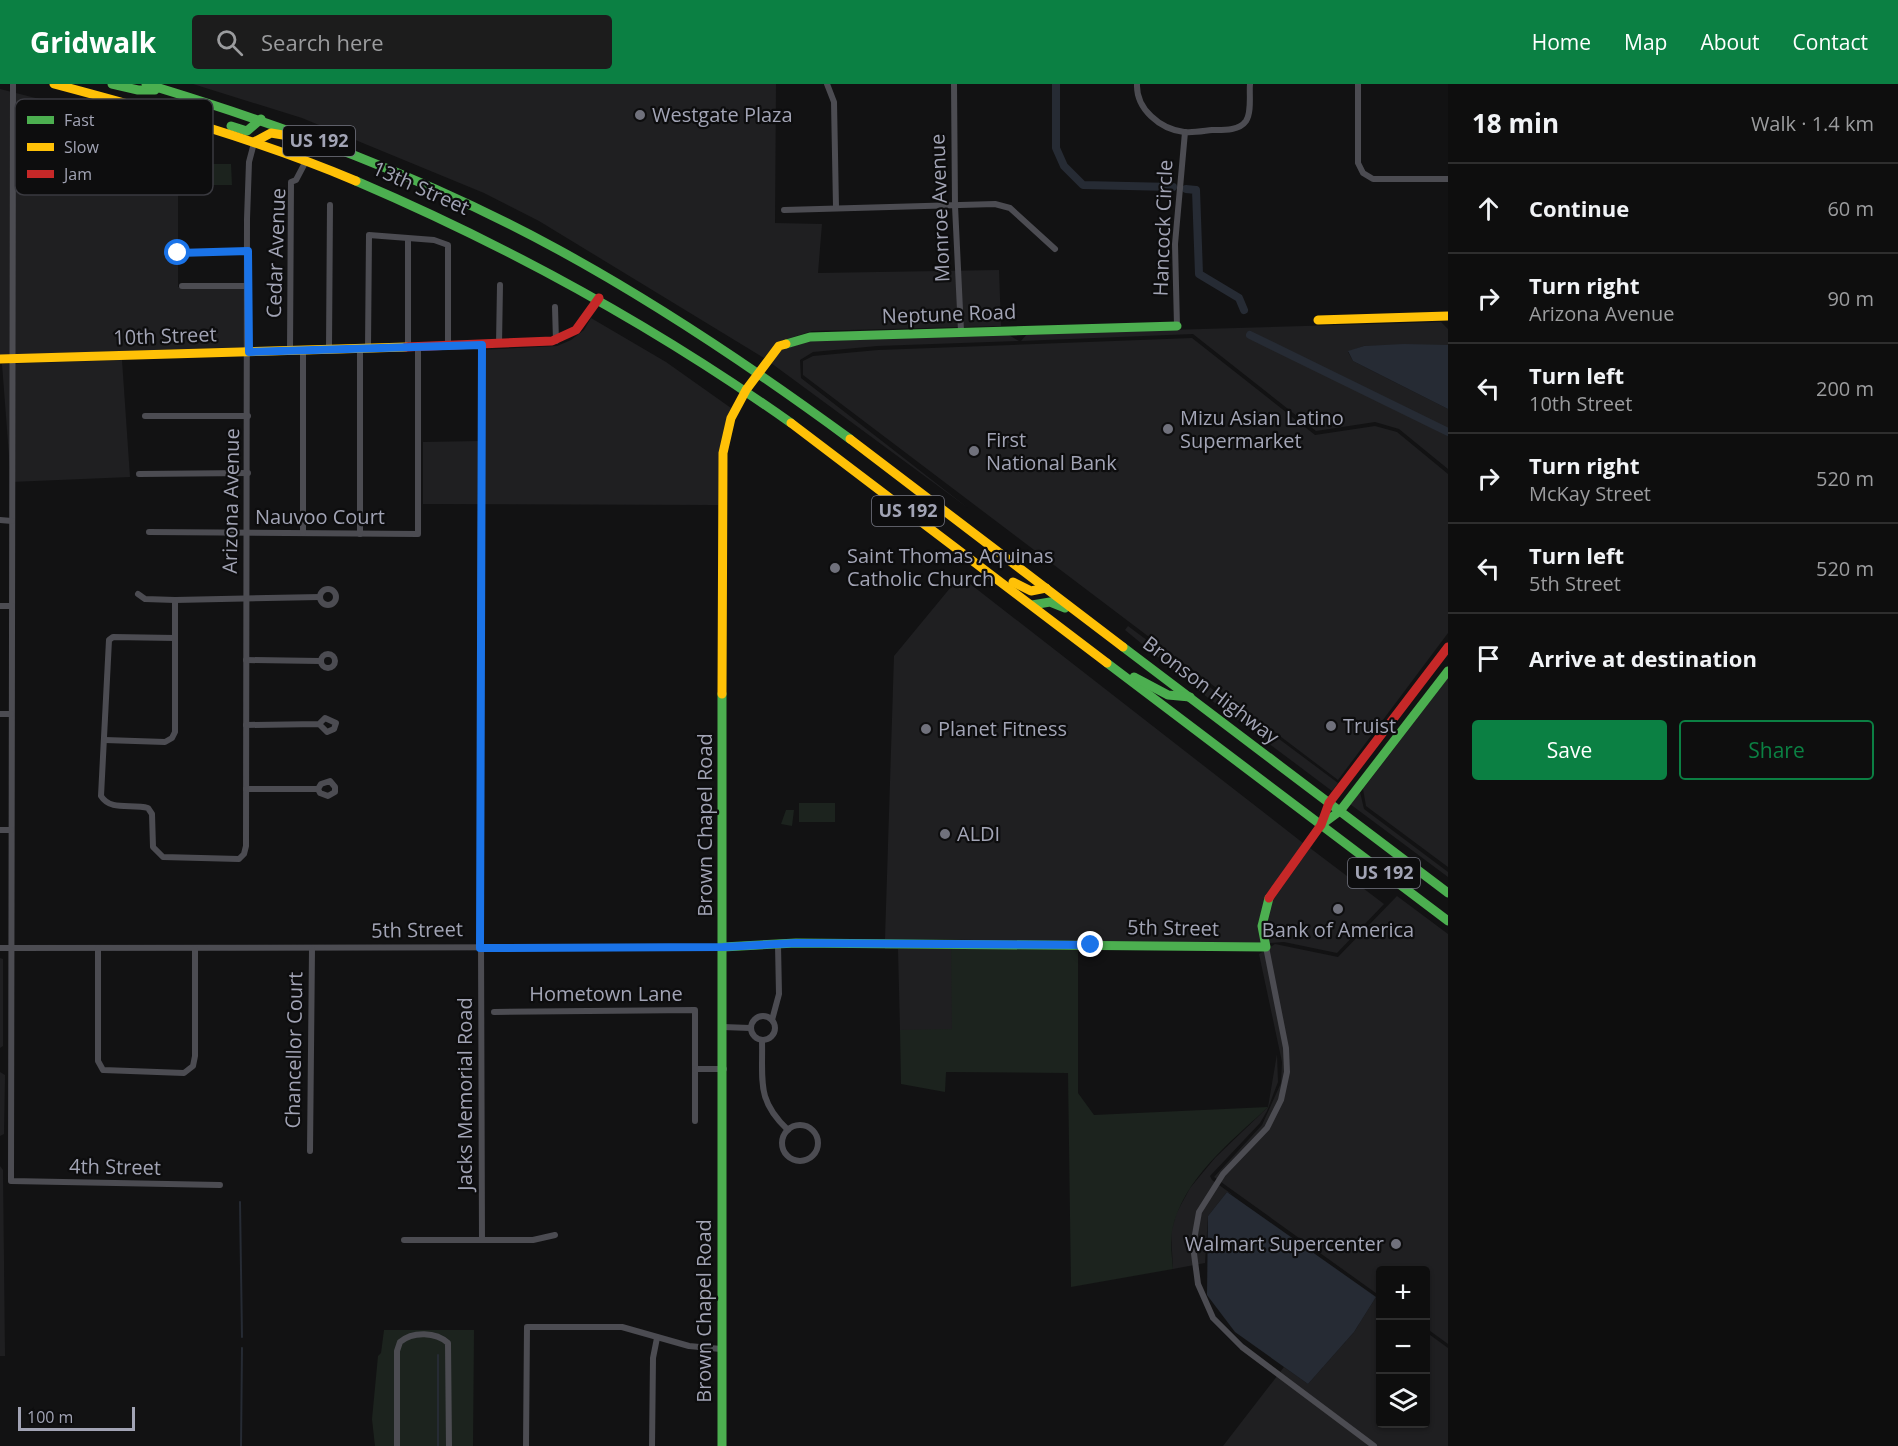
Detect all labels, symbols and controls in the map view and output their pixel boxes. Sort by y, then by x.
search box [192,15,612,69]
text: Gridwalk [30,23,156,61]
icon: search [213,26,246,59]
text: Search here [261,27,384,57]
text: Home [1532,28,1591,56]
text: Map [1624,28,1667,56]
text: About [1700,28,1760,56]
text: Contact [1793,28,1868,56]
legend [15,99,213,195]
place label: Westgate Plaza [652,101,793,128]
text: 18 min [1472,105,1559,141]
marker: Westgate Plaza [633,108,647,122]
text: Fast [64,109,95,131]
text: Walk · 1.4 km [1751,110,1874,137]
road number: US 192 [283,126,355,156]
street label: Monroe Avenue [923,133,956,283]
text: Slow [64,136,99,158]
street label: 13th Street [369,154,474,221]
street label: Hancock Circle [1147,159,1178,297]
text: Jam [62,163,92,185]
street label: Cedar Avenue [260,187,291,319]
icon: ahead [1472,192,1505,225]
text: Continue [1529,193,1629,223]
text: 60 m [1827,195,1874,222]
route start [164,239,190,265]
text: Turn right [1529,270,1640,300]
icon: right [1472,282,1505,315]
text: 90 m [1827,285,1874,312]
street label: Neptune Road [881,298,1017,329]
text: Arizona Avenue [1529,300,1674,327]
street label: 10th Street [113,320,217,351]
text: Turn left [1529,360,1624,390]
icon: left [1472,372,1505,405]
text: 200 m [1816,375,1874,402]
text: 10th Street [1529,390,1632,417]
place label: Mizu Asian Latino Supermarket [1180,404,1344,454]
marker: Mizu Asian Latino Supermarket [1161,422,1175,436]
place label: First National Bank [986,426,1117,476]
street label: Arizona Avenue [216,428,245,574]
marker: First National Bank [967,444,981,458]
text: Turn right [1529,450,1640,480]
icon: right [1472,462,1505,495]
text: 520 m [1816,465,1874,492]
text: McKay Street [1529,480,1651,507]
road number: US 192 [872,496,944,526]
street label: Nauvoo Court [255,503,385,530]
text: Turn left [1529,540,1624,570]
place label: Saint Thomas Aquinas Catholic Church [847,542,1054,592]
icon: left [1472,552,1505,585]
text: 520 m [1816,555,1874,582]
marker: Saint Thomas Aquinas Catholic Church [828,561,842,575]
text: 5th Street [1529,570,1621,597]
street label: Bronson Highway [1138,629,1286,750]
icon: arrive [1472,642,1505,675]
text: Arrive at destination [1529,643,1757,673]
place label: Truist [1343,712,1396,739]
place label: Planet Fitness [938,715,1067,742]
marker: Truist [1324,719,1338,733]
button: Save [1472,720,1667,780]
button: Share [1679,720,1874,780]
marker: Planet Fitness [919,722,933,736]
street label: Brown Chapel Road [691,733,718,917]
place label: ALDI [957,820,1000,847]
marker: ALDI [938,827,952,841]
road number: US 192 [1348,858,1420,888]
marker: Bank of America [1331,902,1345,916]
street label: 5th Street [1127,913,1219,942]
street label: 5th Street [371,915,463,944]
place label: Bank of America [1262,916,1414,943]
route end [1077,931,1103,957]
street label: Chancellor Court [279,971,308,1129]
street label: Hometown Lane [529,980,683,1007]
street label: Jacks Memorial Road [451,997,478,1193]
street label: 4th Street [69,1152,161,1181]
street label: Brown Chapel Road [690,1219,717,1403]
place label: Walmart Supercenter [1185,1230,1384,1257]
marker: Walmart Supercenter [1389,1237,1403,1251]
map controls [1376,1266,1430,1428]
button: + [1376,1266,1430,1320]
button: − [1376,1320,1430,1374]
button: layers [1376,1374,1430,1428]
scale bar [18,1404,135,1432]
text: 100 m [27,1406,73,1428]

